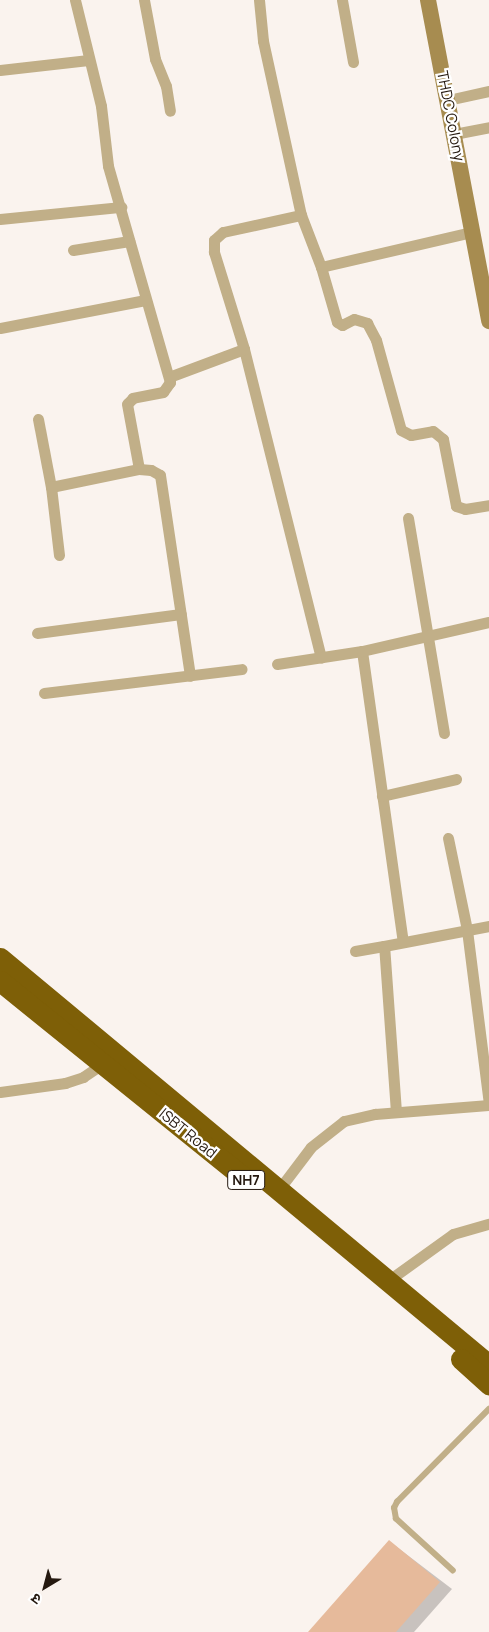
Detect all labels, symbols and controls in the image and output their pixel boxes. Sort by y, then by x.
street label: THDC Colony [433,69,469,163]
street label: ISBT Road [155,1104,221,1162]
road number: NH7 [226,1168,266,1192]
north arrow [20,1562,70,1612]
text: उ [27,1589,45,1609]

